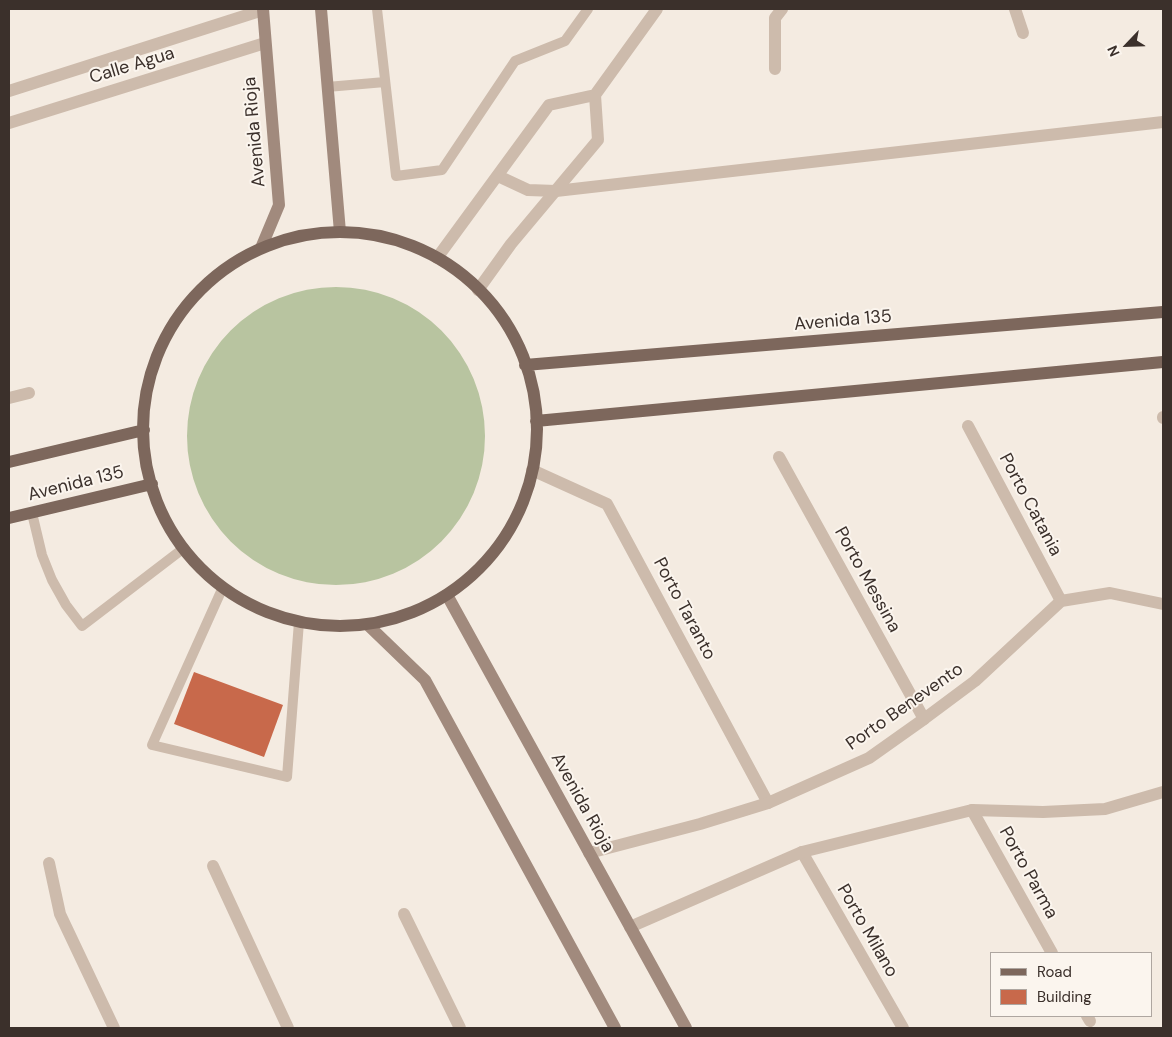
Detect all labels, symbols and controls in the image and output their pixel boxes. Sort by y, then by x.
north arrow [1102,20,1152,70]
street label: Calle Agua [87,43,177,89]
text: N [1103,43,1124,59]
street label: Avenida Rioja [239,76,271,188]
street label: Avenida 135 [793,306,893,336]
street label: Porto Catania [994,450,1066,560]
street label: Avenida 135 [26,462,126,506]
street label: Porto Messina [829,523,905,637]
street label: Porto Taranto [648,554,720,664]
street label: Porto Benevento [842,659,968,755]
street label: Avenida Rioja [546,749,618,857]
street label: Porto Parma [994,823,1062,923]
street label: Porto Milano [832,881,902,981]
legend [990,952,1152,1017]
text: Road [1037,962,1072,982]
text: Building [1037,987,1092,1007]

